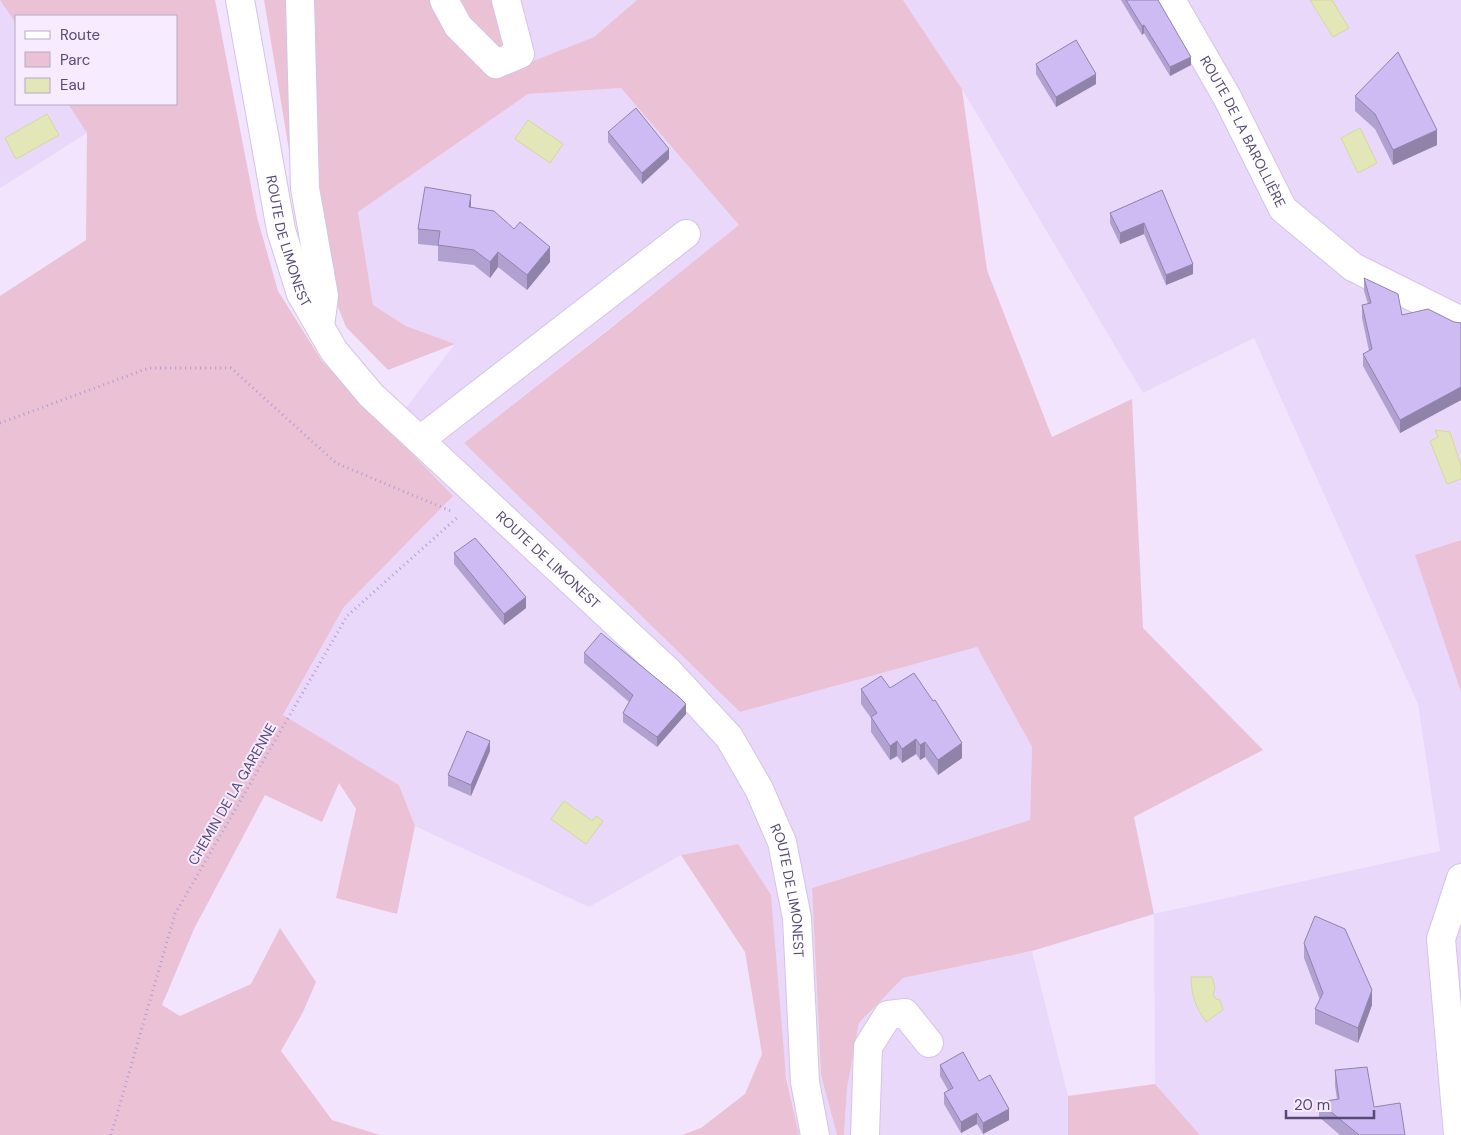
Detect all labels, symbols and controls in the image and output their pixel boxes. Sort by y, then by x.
legend [15,15,178,105]
text: Route [60,25,100,45]
text: Parc [60,50,90,70]
street label: ROUTE DE LA BAROLLIÈRE [1196,52,1290,210]
text: Eau [60,75,85,95]
street label: ROUTE DE LIMONEST [262,174,315,310]
street label: ROUTE DE LIMONEST [492,507,604,613]
street label: CHEMIN DE LA GARENNE [184,720,280,868]
street label: ROUTE DE LIMONEST [766,821,808,958]
scale bar [1286,1088,1374,1120]
text: 20 m [1294,1095,1330,1115]

